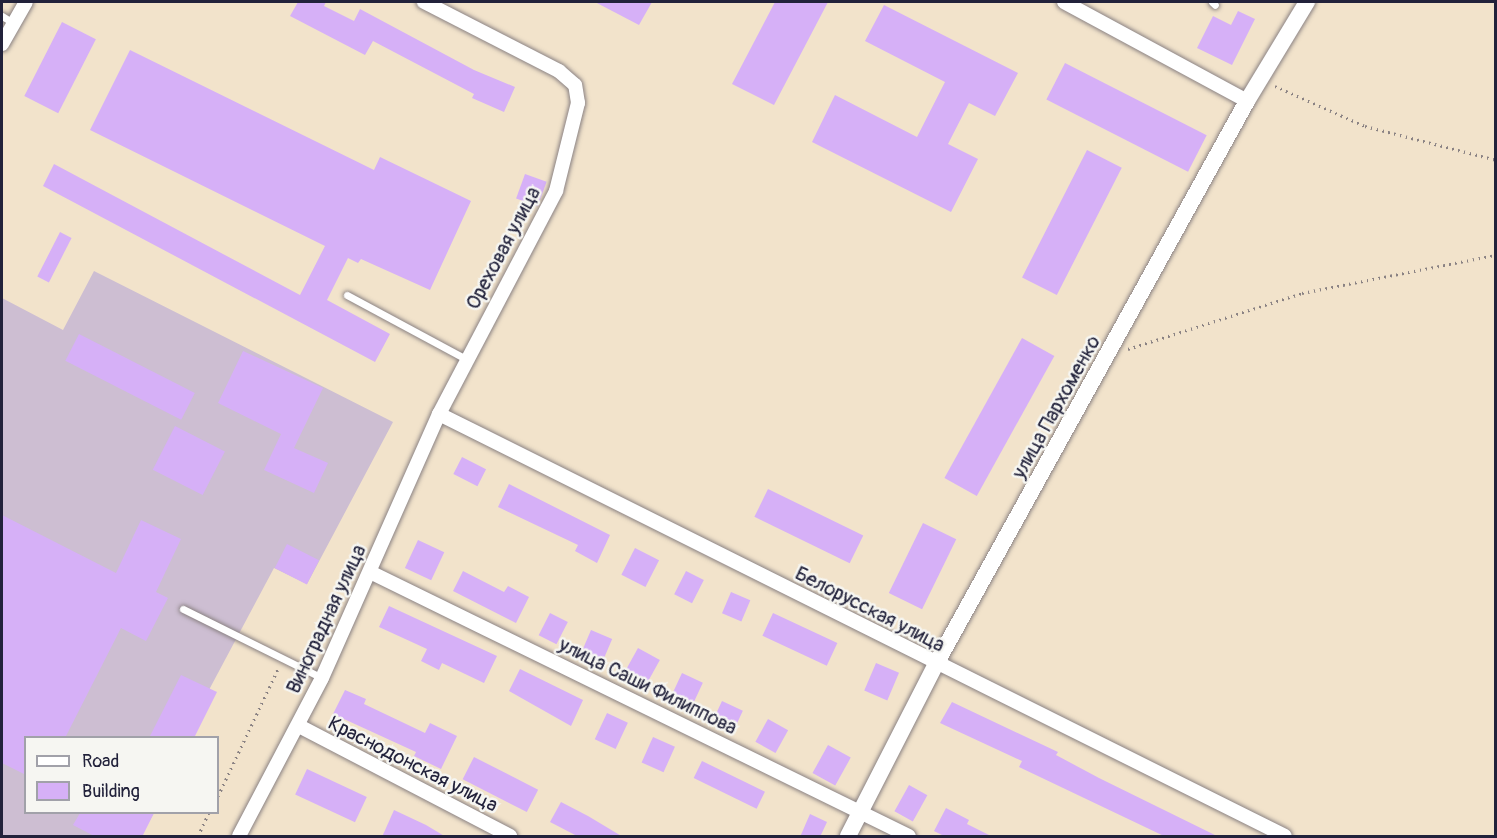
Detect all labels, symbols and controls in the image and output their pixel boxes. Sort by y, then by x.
street label: Ореховая улица [461,183,545,313]
street label: улица Пархоменко [1007,331,1105,483]
street label: Виноградная улица [281,541,371,697]
street label: Белорусская улица [791,561,949,657]
street label: улица Саши Филиппова [555,632,741,740]
street label: Краснодонская улица [324,711,502,817]
legend [24,736,219,814]
text: Road [82,750,119,773]
text: Building [82,780,140,803]

